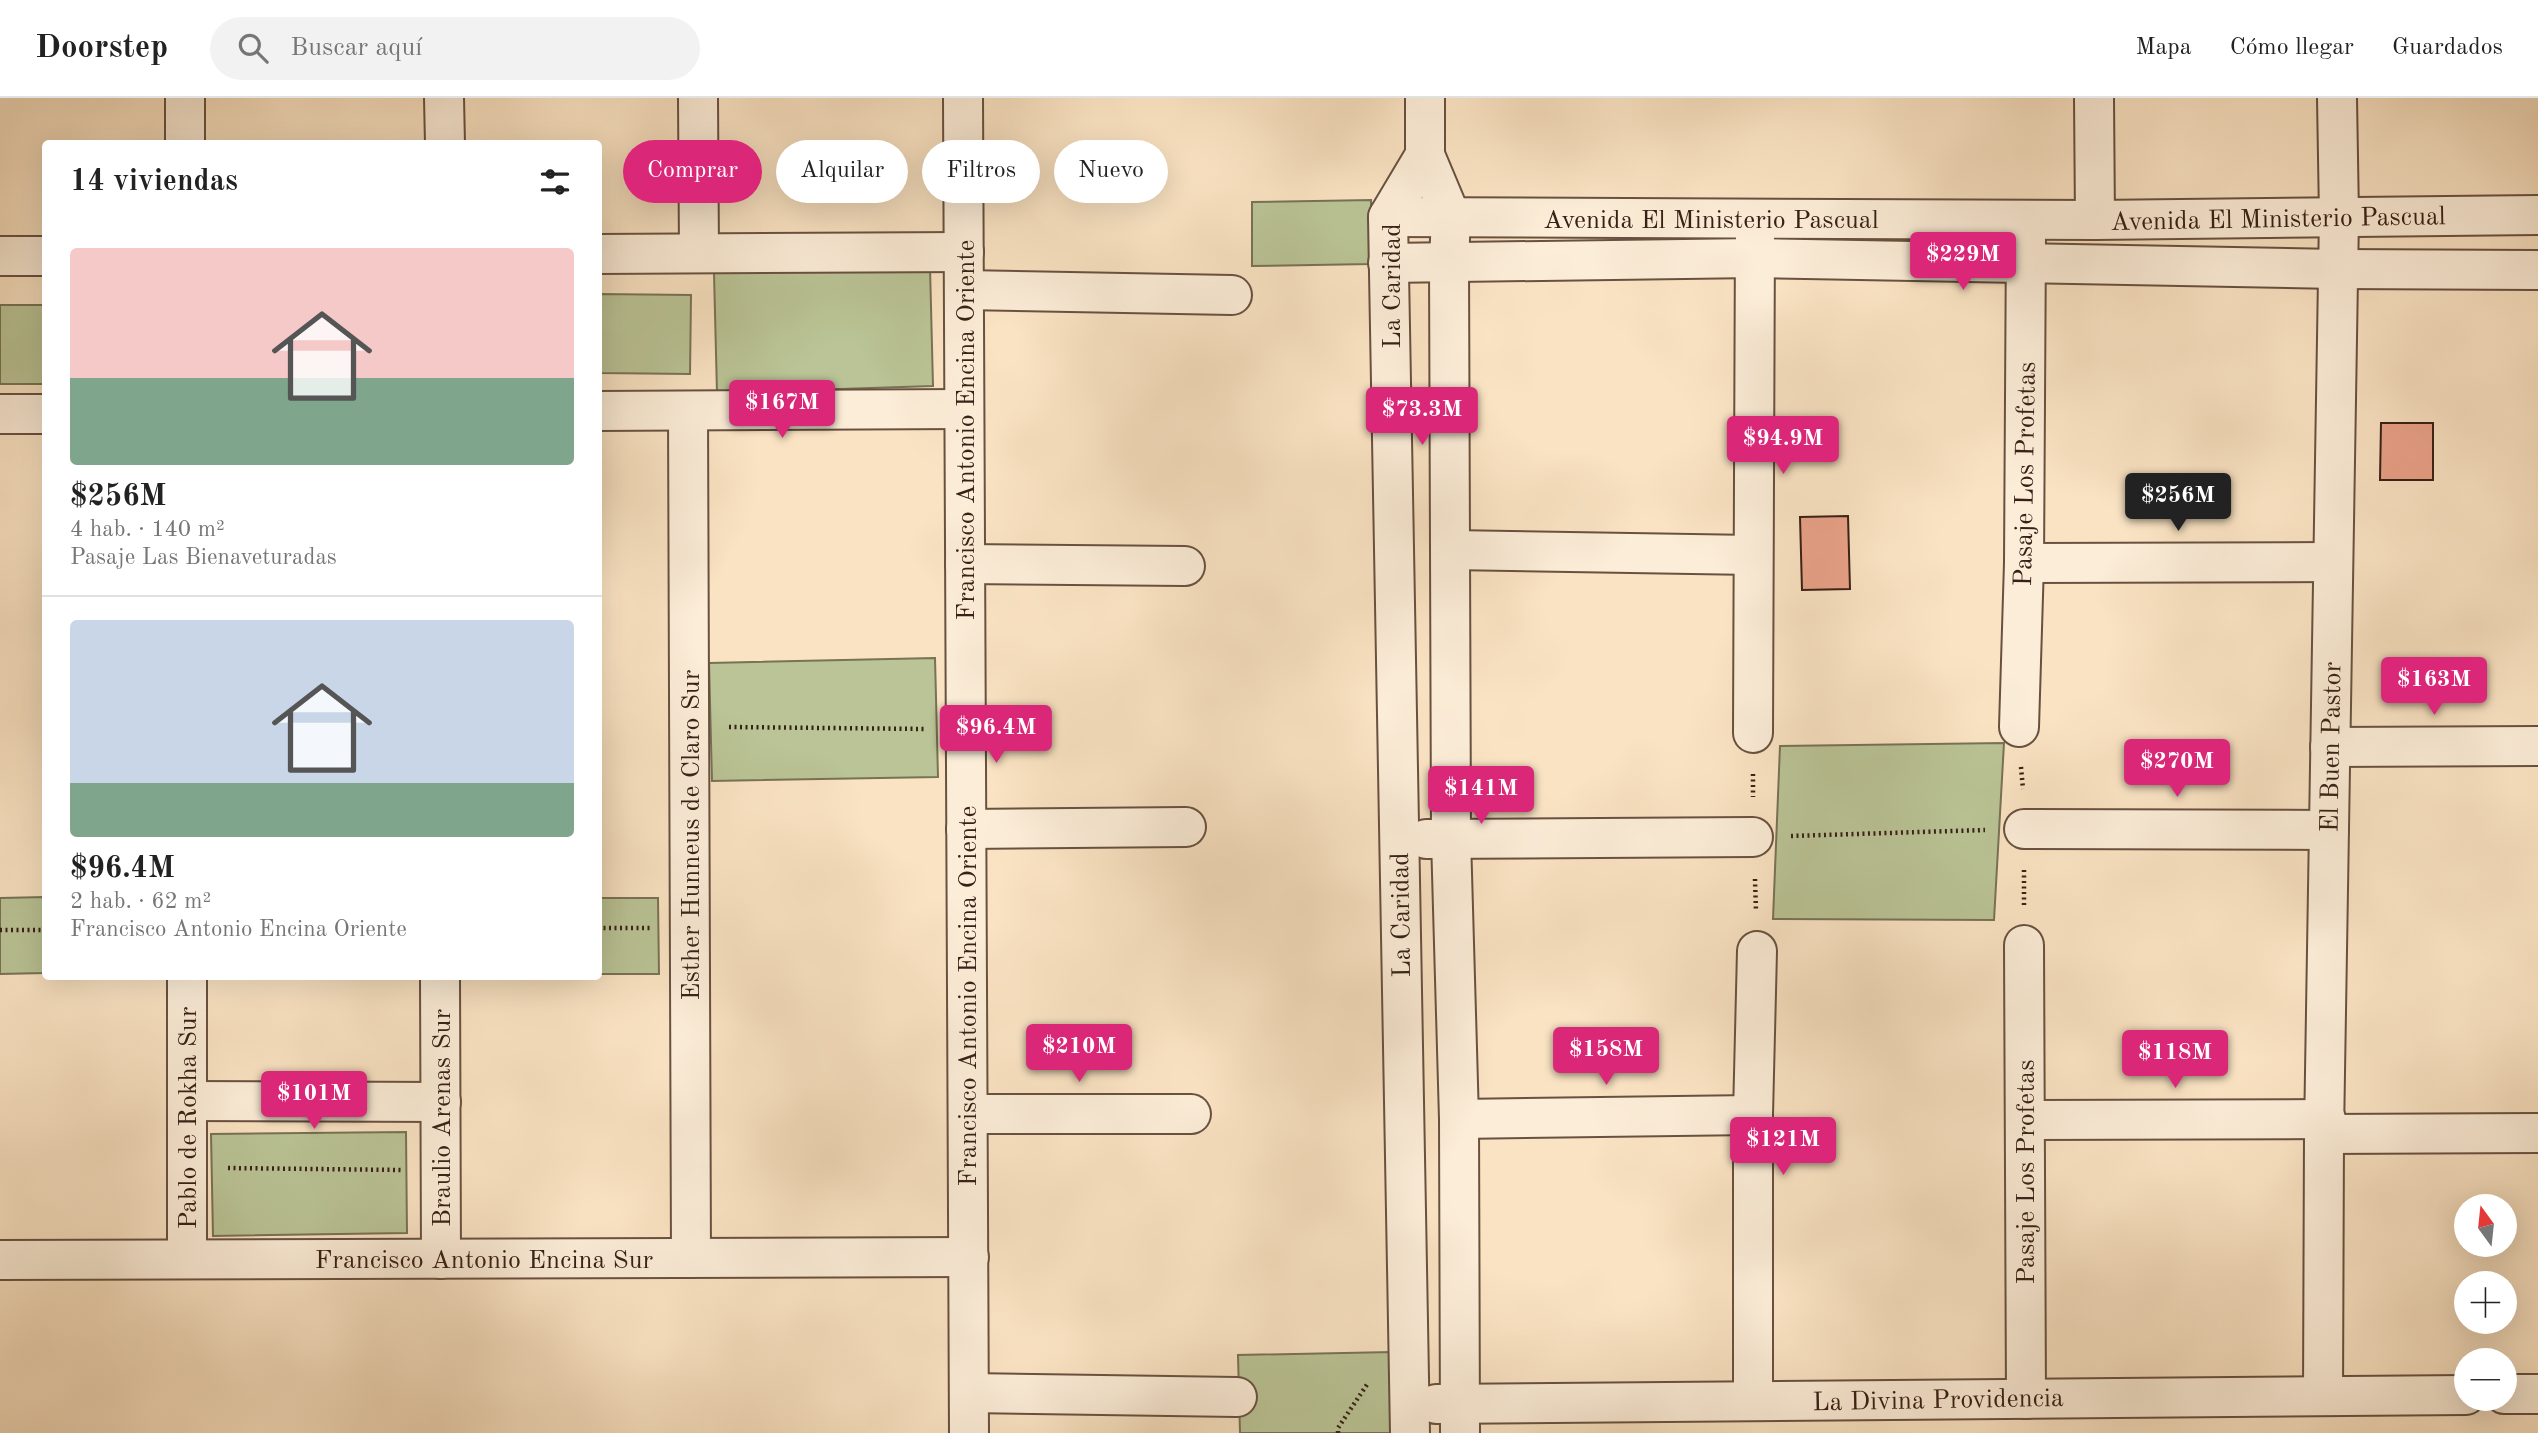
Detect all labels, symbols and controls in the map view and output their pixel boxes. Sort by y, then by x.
search box [210,17,700,80]
icon: search [234,29,272,67]
text: Doorstep [35,32,168,65]
text: Buscar aquí [290,35,422,61]
text: Mapa [2135,36,2192,60]
text: Cómo llegar [2230,36,2354,60]
text: Guardados [2392,36,2503,60]
chip: Comprar [623,140,762,203]
chip: Alquilar [776,140,908,203]
chip: Filtros [922,140,1040,203]
chip: Nuevo [1054,140,1168,203]
icon: filters [536,163,574,201]
text: 14 viviendas [70,167,238,197]
street label: Avenida El Ministerio Pascual [2110,204,2446,236]
street label: Avenida El Ministerio Pascual [1543,208,1879,234]
street label: La Caridad [1380,223,1406,349]
pin: $229M [1914,232,2012,292]
street label: Francisco Antonio Encina Oriente [954,240,980,620]
text: $229M [1926,243,2000,266]
icon: home [259,293,385,419]
street label: Pasaje Los Profetas [2011,361,2041,587]
pin: $167M [733,380,831,440]
pin: $73.3M [1365,388,1479,447]
text: $167M [745,391,819,414]
text: $73.3M [1382,398,1462,421]
pin: $94.9M [1726,416,1840,476]
text: $94.9M [1743,427,1823,450]
pin: $256M [2129,474,2227,533]
text: $256M [70,482,166,512]
text: $256M [2141,484,2215,507]
text: 4 hab. · 140 m² [70,518,225,541]
text: Pasaje Las Bienaveturadas [70,546,337,569]
pin: $163M [2385,658,2483,717]
street label: El Buen Pastor [2318,661,2346,833]
icon: home [259,665,385,791]
text: $163M [2397,668,2471,691]
street label: Esther Hunneus de Claro Sur [679,669,705,1000]
pin: $96.4M [939,706,1053,765]
text: $96.4M [956,716,1036,739]
pin: $270M [2128,740,2226,799]
text: $270M [2140,750,2214,773]
pin: $141M [1432,766,1530,826]
text: $141M [1444,777,1518,800]
street label: Francisco Antonio Encina Oriente [956,806,982,1186]
street label: La Caridad [1388,852,1416,978]
text: $96.4M [70,854,175,884]
text: 2 hab. · 62 m² [70,890,211,913]
text: Francisco Antonio Encina Oriente [70,918,407,941]
street label: Pablo de Rokha Sur [176,1006,202,1229]
street label: Braulio Arenas Sur [430,1009,456,1227]
pin: $210M [1030,1024,1128,1084]
pin: $158M [1557,1028,1655,1087]
pin: $118M [2126,1030,2224,1090]
text: $210M [1042,1035,1116,1058]
text: $158M [1569,1038,1643,1061]
text: $118M [2138,1041,2212,1064]
street label: Pasaje Los Profetas [2014,1060,2040,1284]
pin: $101M [265,1072,363,1131]
text: $101M [277,1082,351,1105]
pin: $121M [1734,1118,1832,1177]
text: $121M [1746,1128,1820,1151]
north arrow [2454,1194,2516,1256]
map controls [2454,1194,2517,1411]
street label: Francisco Antonio Encina Sur [315,1248,654,1274]
button: + [2454,1271,2517,1334]
button: − [2454,1348,2517,1411]
street label: La Divina Providencia [1812,1386,2064,1416]

